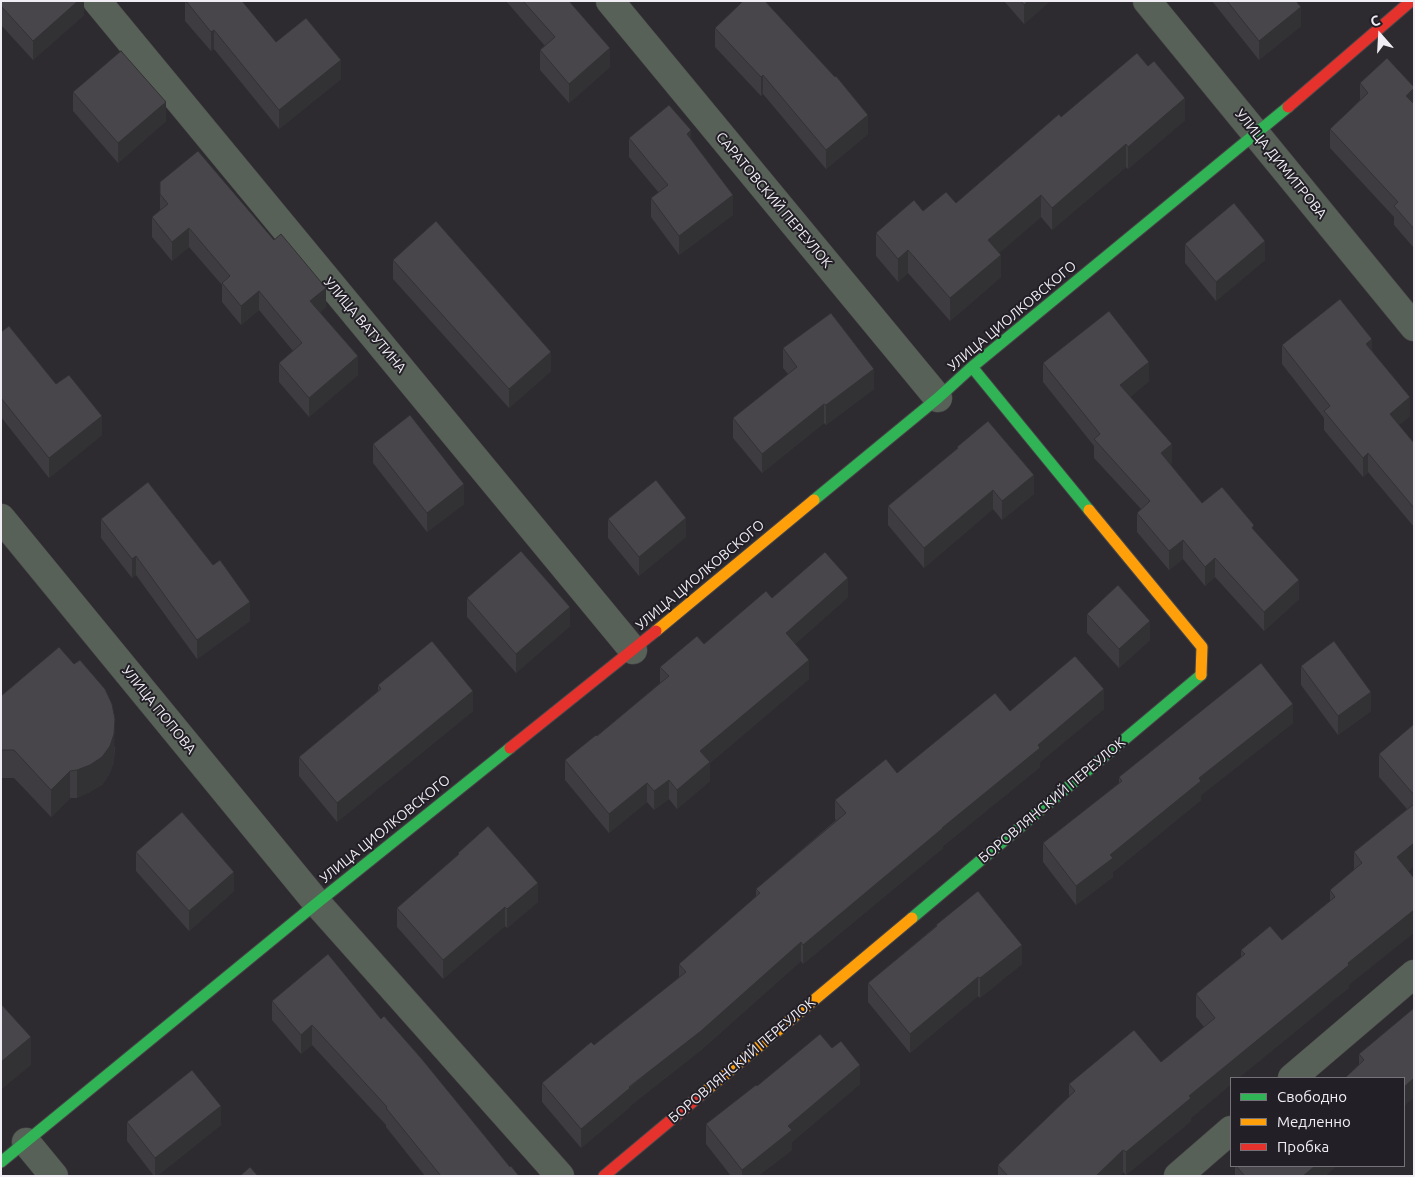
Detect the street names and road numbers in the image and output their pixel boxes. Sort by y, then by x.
street label: УЛИЦА ДИМИТРОВА [1232,106,1330,222]
street label: САРАТОВСКИЙ ПЕРЕУЛОК [712,129,836,271]
street label: УЛИЦА ЦИОЛКОВСКОГО [944,257,1080,375]
street label: УЛИЦА ВАТУТИНА [320,274,410,376]
street label: УЛИЦА ЦИОЛКОВСКОГО [632,516,768,634]
street label: УЛИЦА ПОПОВА [118,663,200,757]
street label: БОРОВЛЯНСКИЙ ПЕРЕУЛОК [975,734,1129,866]
street label: УЛИЦА ЦИОЛКОВСКОГО [316,771,454,887]
street label: БОРОВЛЯНСКИЙ ПЕРЕУЛОК [665,994,819,1126]

